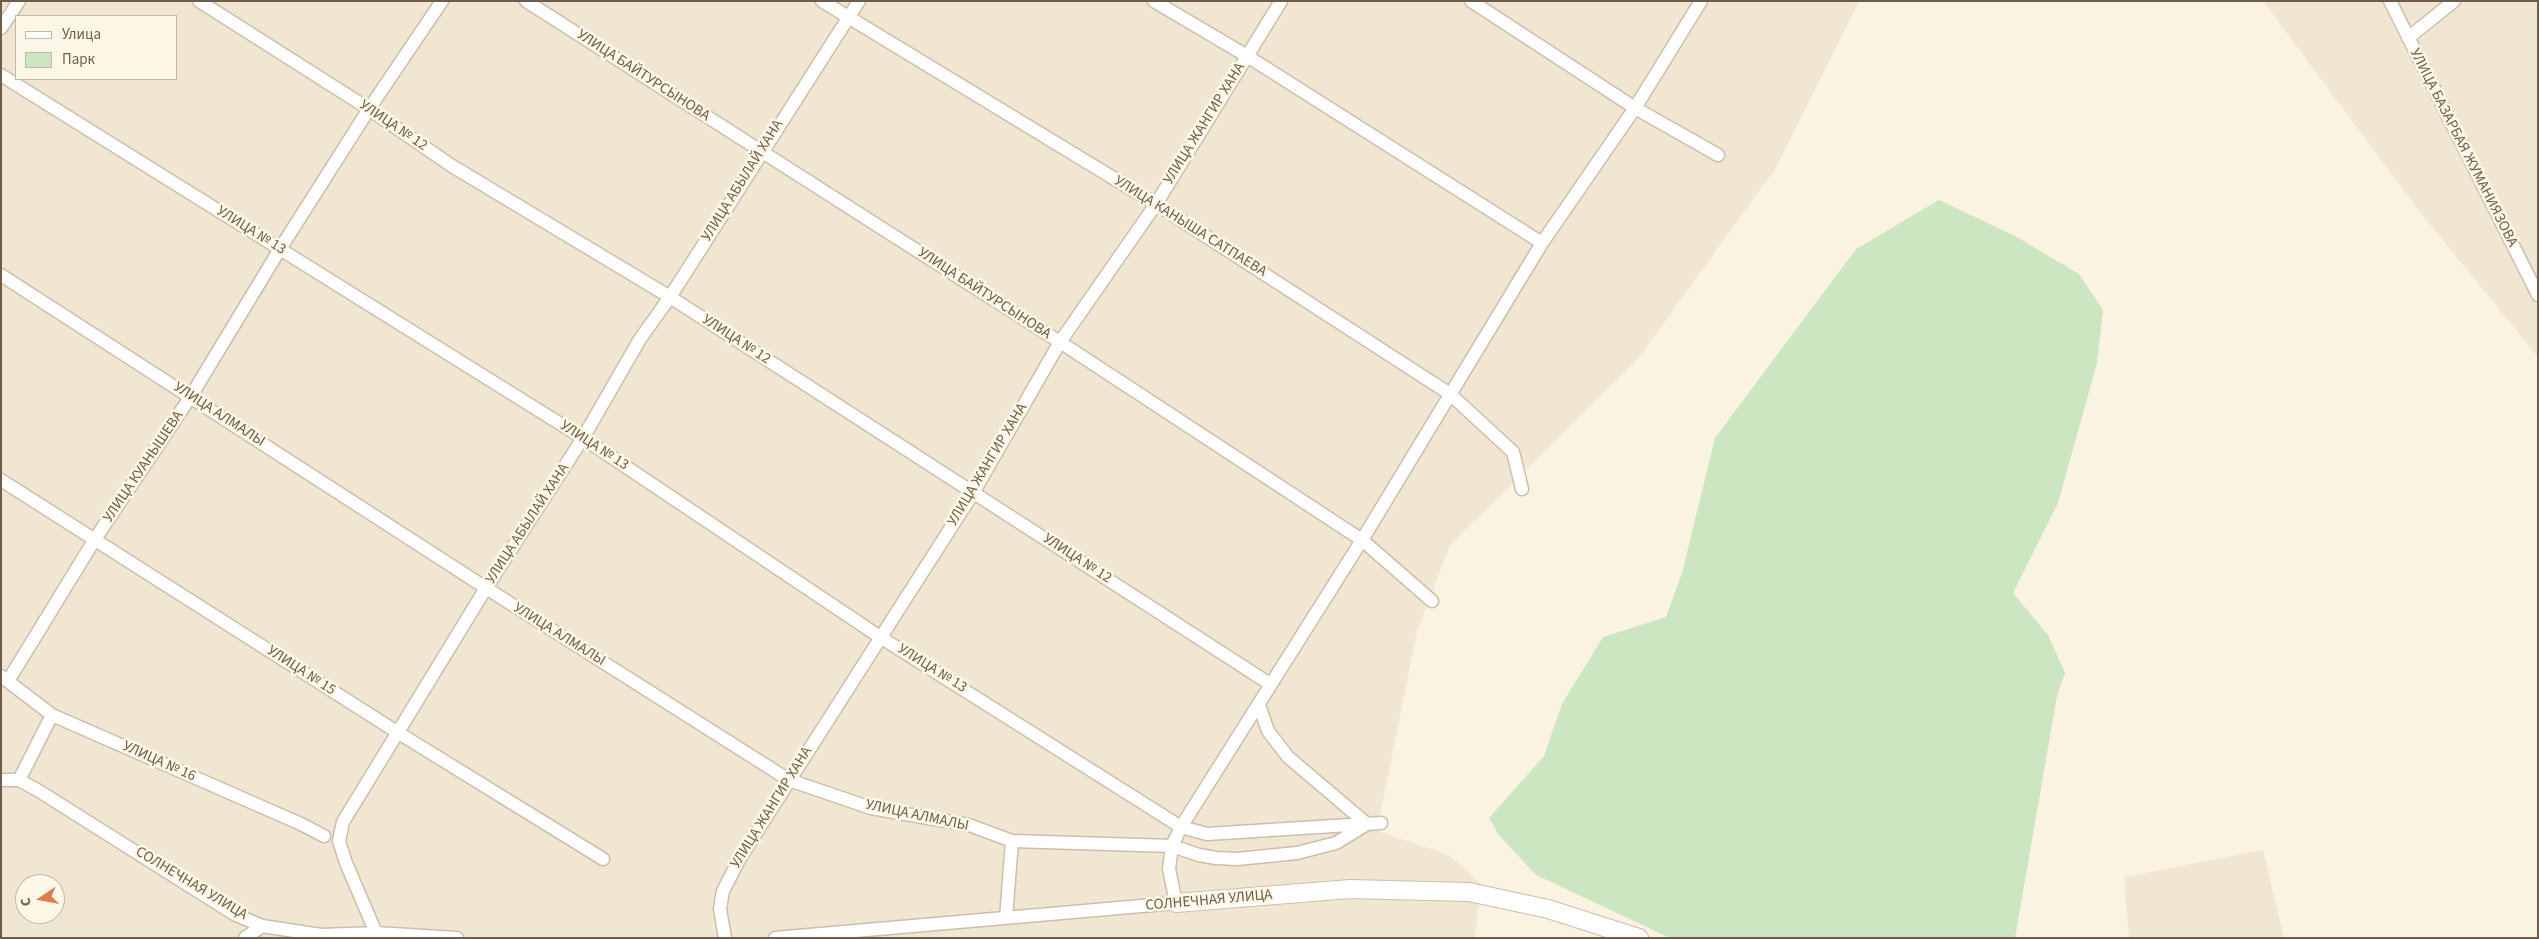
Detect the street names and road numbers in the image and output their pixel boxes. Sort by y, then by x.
street label: УЛИЦА БАЙТУРСЫНОВА [573,26,713,126]
street label: УЛИЦА БАЗАРБАЯ ЖУМАНИЯЗОВА [2405,46,2521,250]
street label: УЛИЦА ЖАНГИР ХАНА [1160,60,1250,188]
street label: УЛИЦА № 12 [356,97,430,155]
street label: УЛИЦА АБЫЛАЙ ХАНА [698,117,788,245]
street label: УЛИЦА КАНЫША САТПАЕВА [1110,173,1270,281]
street label: УЛИЦА № 13 [213,203,289,259]
street label: УЛИЦА БАЙТУРСЫНОВА [914,244,1054,344]
street label: УЛИЦА № 12 [698,311,774,369]
street label: УЛИЦА АЛМАЛЫ [170,379,268,451]
street label: УЛИЦА ЖАНГИР ХАНА [944,400,1032,530]
street label: УЛИЦА КУАНЫШЕВА [100,408,188,526]
street label: УЛИЦА № 13 [556,417,632,475]
street label: УЛИЦА АБЫЛАЙ ХАНА [482,460,574,588]
street label: УЛИЦА № 12 [1039,530,1115,588]
street label: УЛИЦА АЛМАЛЫ [510,599,608,671]
street label: УЛИЦА № 13 [894,641,970,697]
street label: УЛИЦА № 15 [263,642,339,700]
street label: УЛИЦА № 16 [120,738,198,786]
street label: УЛИЦА ЖАНГИР ХАНА [727,744,817,872]
street label: УЛИЦА АЛМАЛЫ [864,796,970,836]
street label: СОЛНЕЧНАЯ УЛИЦА [132,843,250,925]
street label: СОЛНЕЧНАЯ УЛИЦА [1145,886,1273,916]

